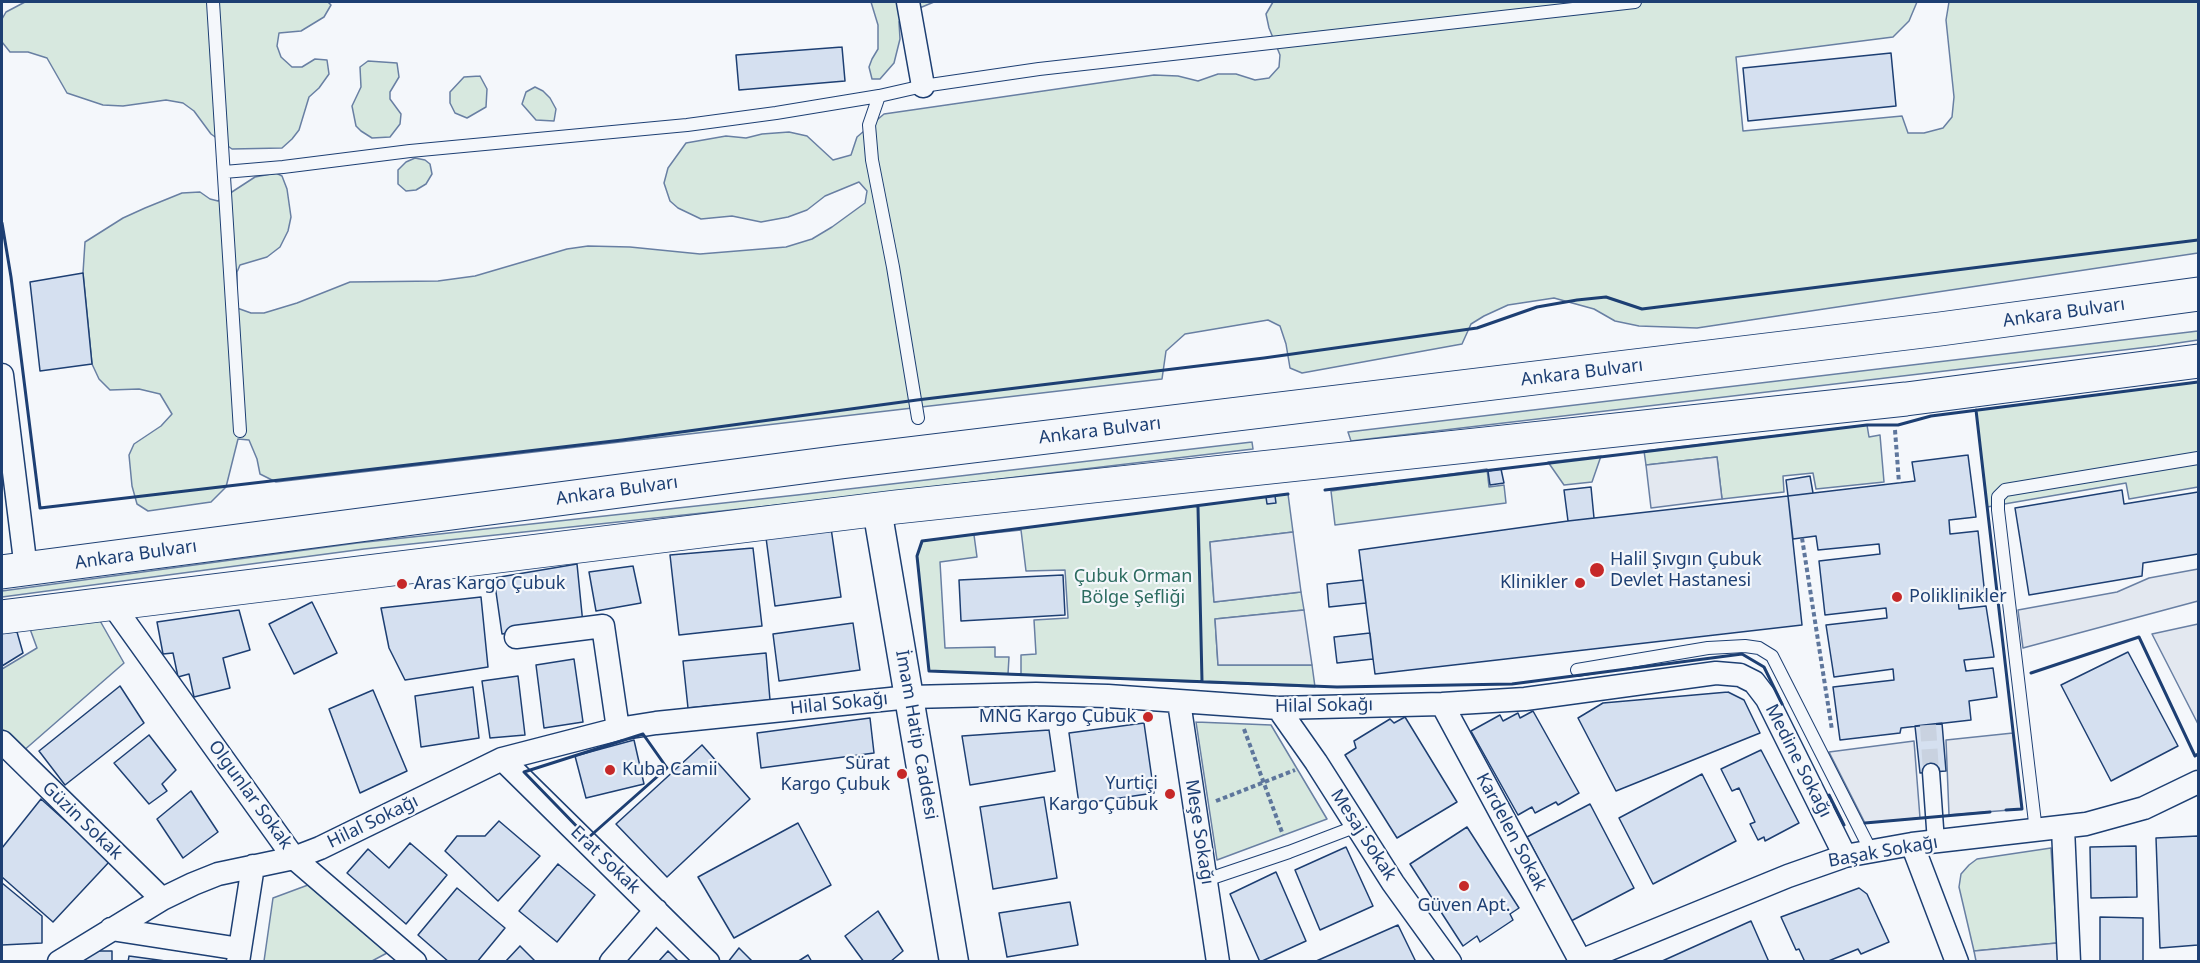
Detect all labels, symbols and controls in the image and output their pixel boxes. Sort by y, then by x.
street label: Ankara Bulvarı [2002,294,2126,332]
street label: Ankara Bulvarı [1520,355,1644,391]
street label: Ankara Bulvarı [1038,413,1162,449]
street label: Ankara Bulvarı [555,472,679,510]
street label: Ankara Bulvarı [74,536,198,574]
place label: Halil Şıvgın Çubuk Devlet Hastanesi [1610,549,1762,592]
marker: Halil Şıvgın Çubuk Devlet Hastanesi [1588,561,1606,579]
park label: Çubuk Orman Bölge Şefliği [1074,566,1192,608]
place label: Klinikler [1500,572,1568,594]
place label: Aras Kargo Çubuk [414,573,565,595]
marker: Klinikler [1573,576,1587,590]
marker: Aras Kargo Çubuk [395,577,409,591]
place label: Poliklinikler [1909,586,2007,608]
marker: Poliklinikler [1890,590,1904,604]
street label: İmam Hatip Caddesi [890,648,942,822]
street label: Hilal Sokağı [789,688,889,720]
street label: Hilal Sokağı [1275,694,1373,718]
street label: Medine Sokağı [1760,701,1836,821]
place label: MNG Kargo Çubuk [979,706,1136,728]
marker: MNG Kargo Çubuk [1141,710,1155,724]
street label: Olgunlar Sokak [203,736,297,854]
place label: Sürat Kargo Çubuk [781,753,890,795]
place label: Kuba Camii [622,759,718,781]
marker: Kuba Camii [603,763,617,777]
marker: Sürat Kargo Çubuk [895,767,909,781]
street label: Kardelen Sokak [1471,769,1551,895]
place label: Yurtiçi Kargo Çubuk [1049,773,1158,816]
street label: Güzin Sokak [37,777,127,865]
street label: Meşe Sokağı [1180,778,1218,886]
street label: Mesaj Sokak [1325,785,1401,885]
marker: Yurtiçi Kargo Çubuk [1163,787,1177,801]
street label: Hilal Sokağı [324,791,422,853]
street label: Erat Sokak [566,822,644,898]
street label: Başak Sokağı [1826,832,1940,872]
marker: Güven Apt. [1457,879,1471,893]
place label: Güven Apt. [1417,895,1511,917]

